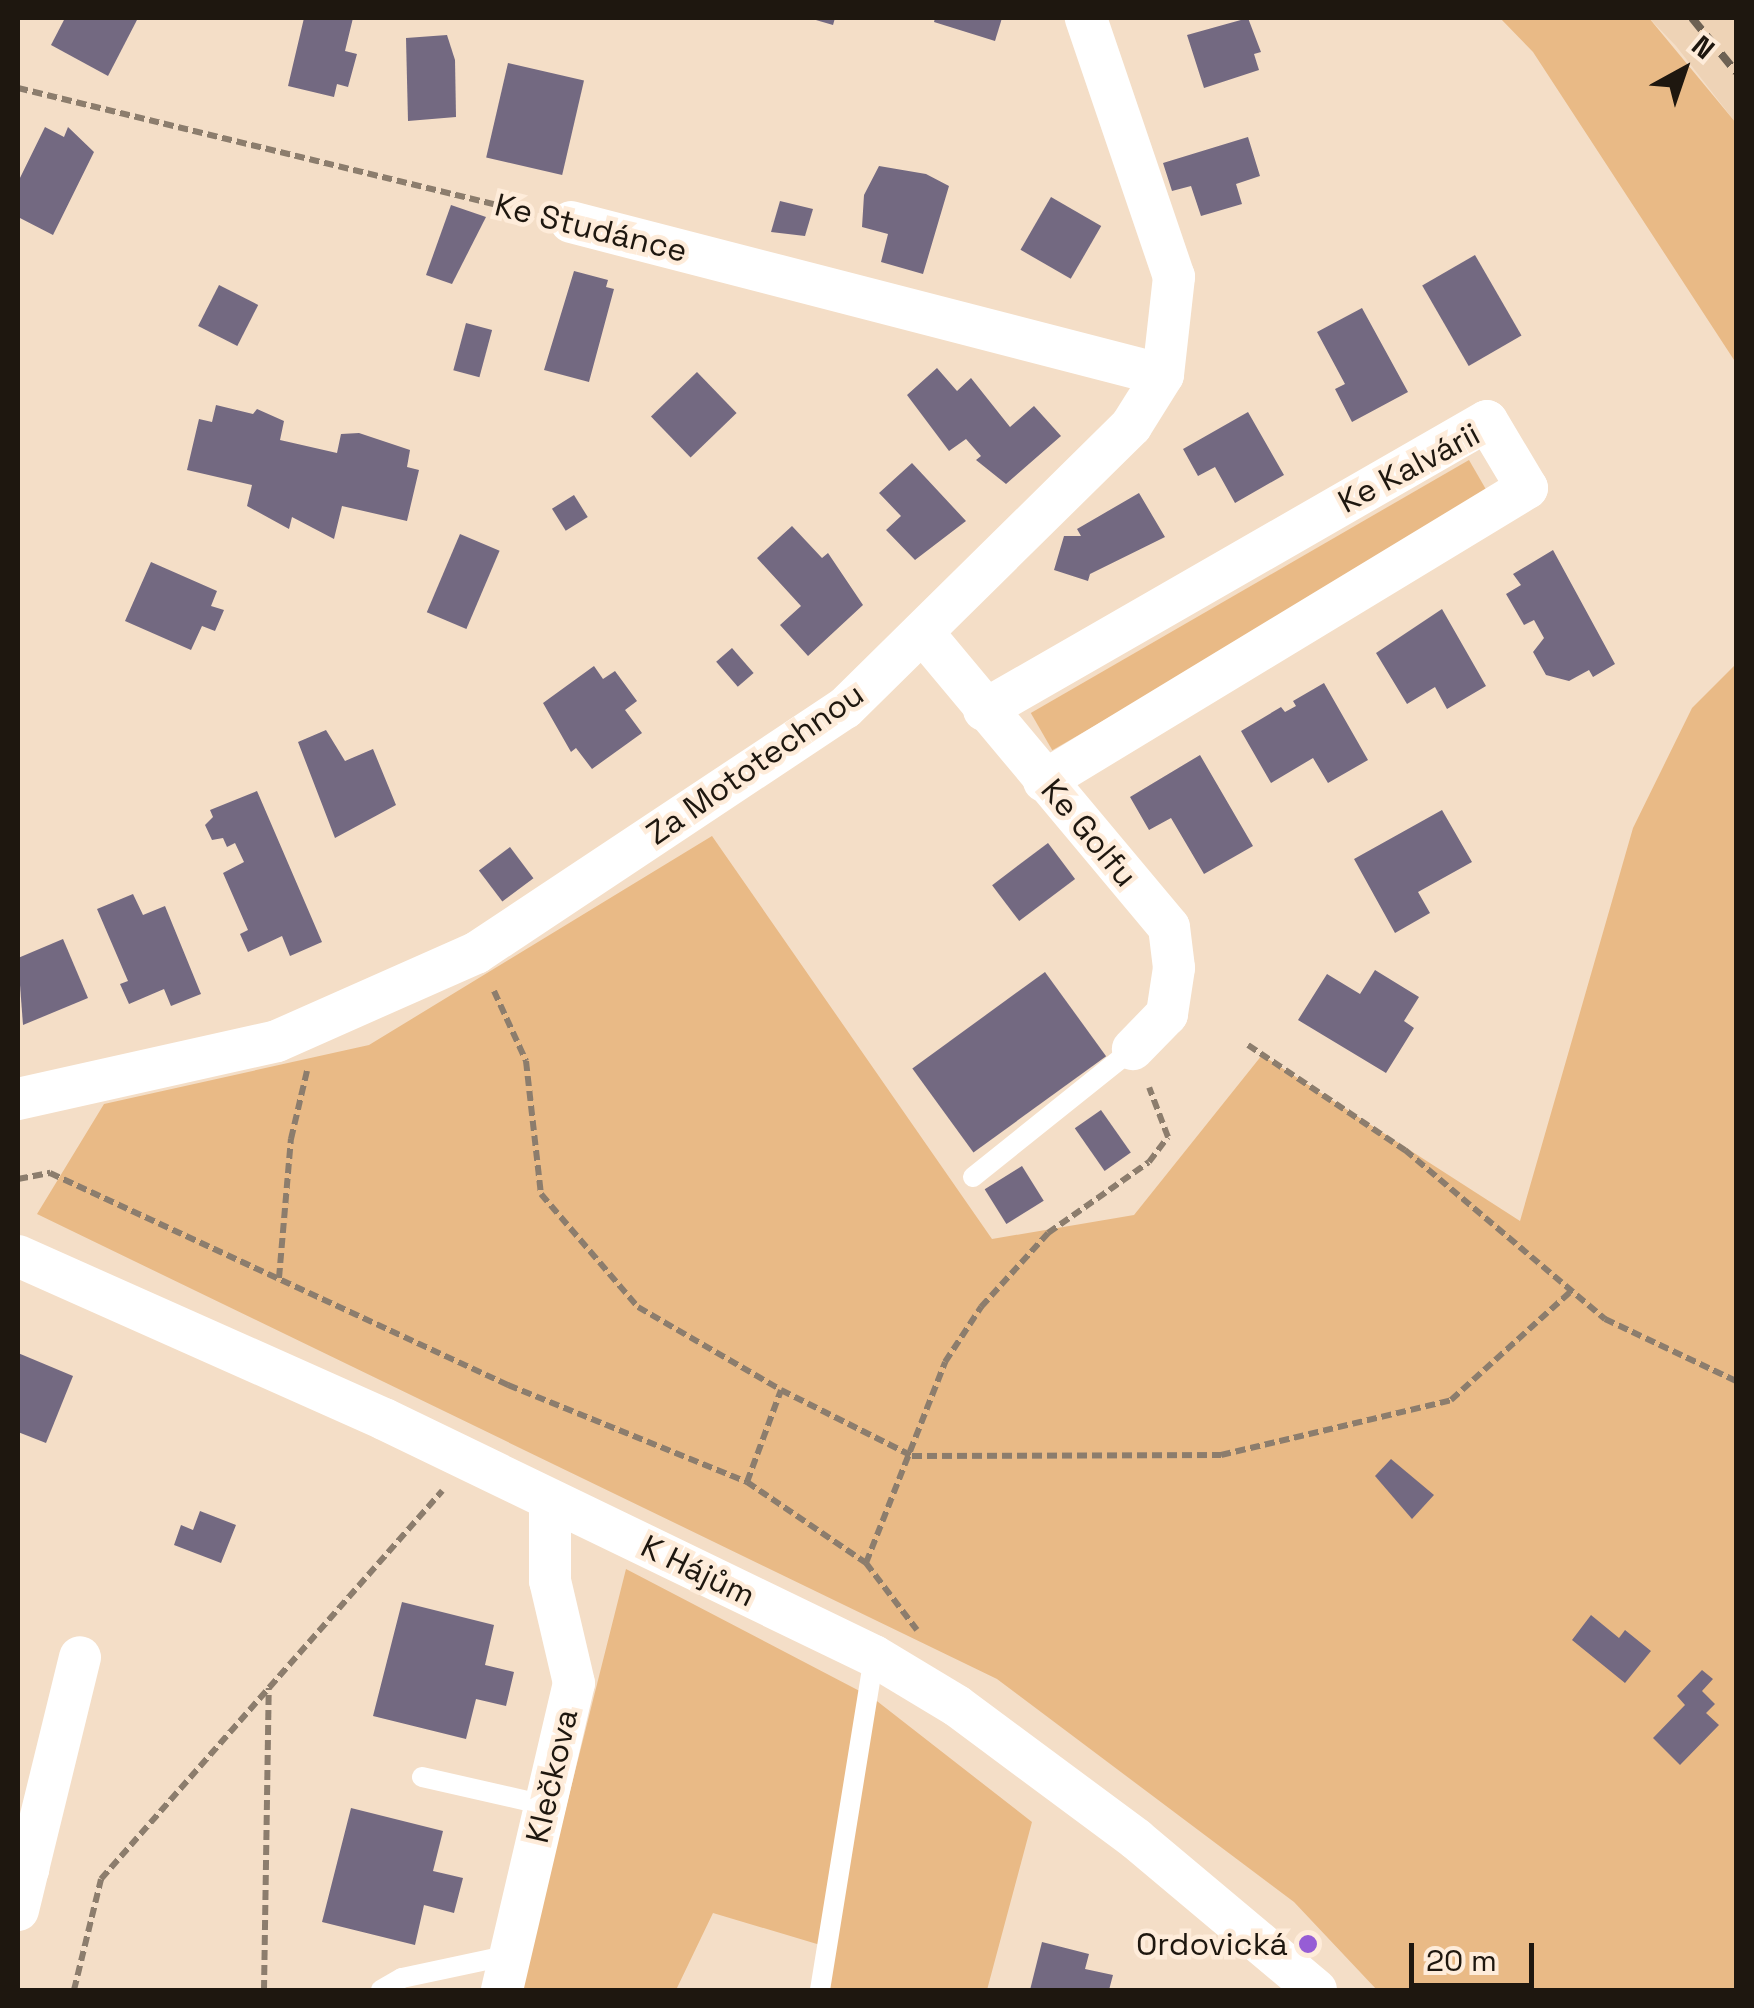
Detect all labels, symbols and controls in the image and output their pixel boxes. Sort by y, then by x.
north arrow [1634,20,1734,120]
text: N [1685,27,1722,67]
street label: Ke Studánce [491,186,691,270]
street label: Ke Kalvárii [1332,415,1486,521]
street label: Za Mototechnou [639,675,871,853]
street label: Ke Golfu [1033,771,1145,895]
street label: K Hájům [635,1527,761,1615]
street label: Klečkova [518,1705,586,1847]
scale bar [1414,1923,1539,1985]
place label: Ordovická [1136,1925,1288,1963]
marker: Ordovická [1297,1933,1319,1955]
text: 20 m [1426,1941,1497,1980]

